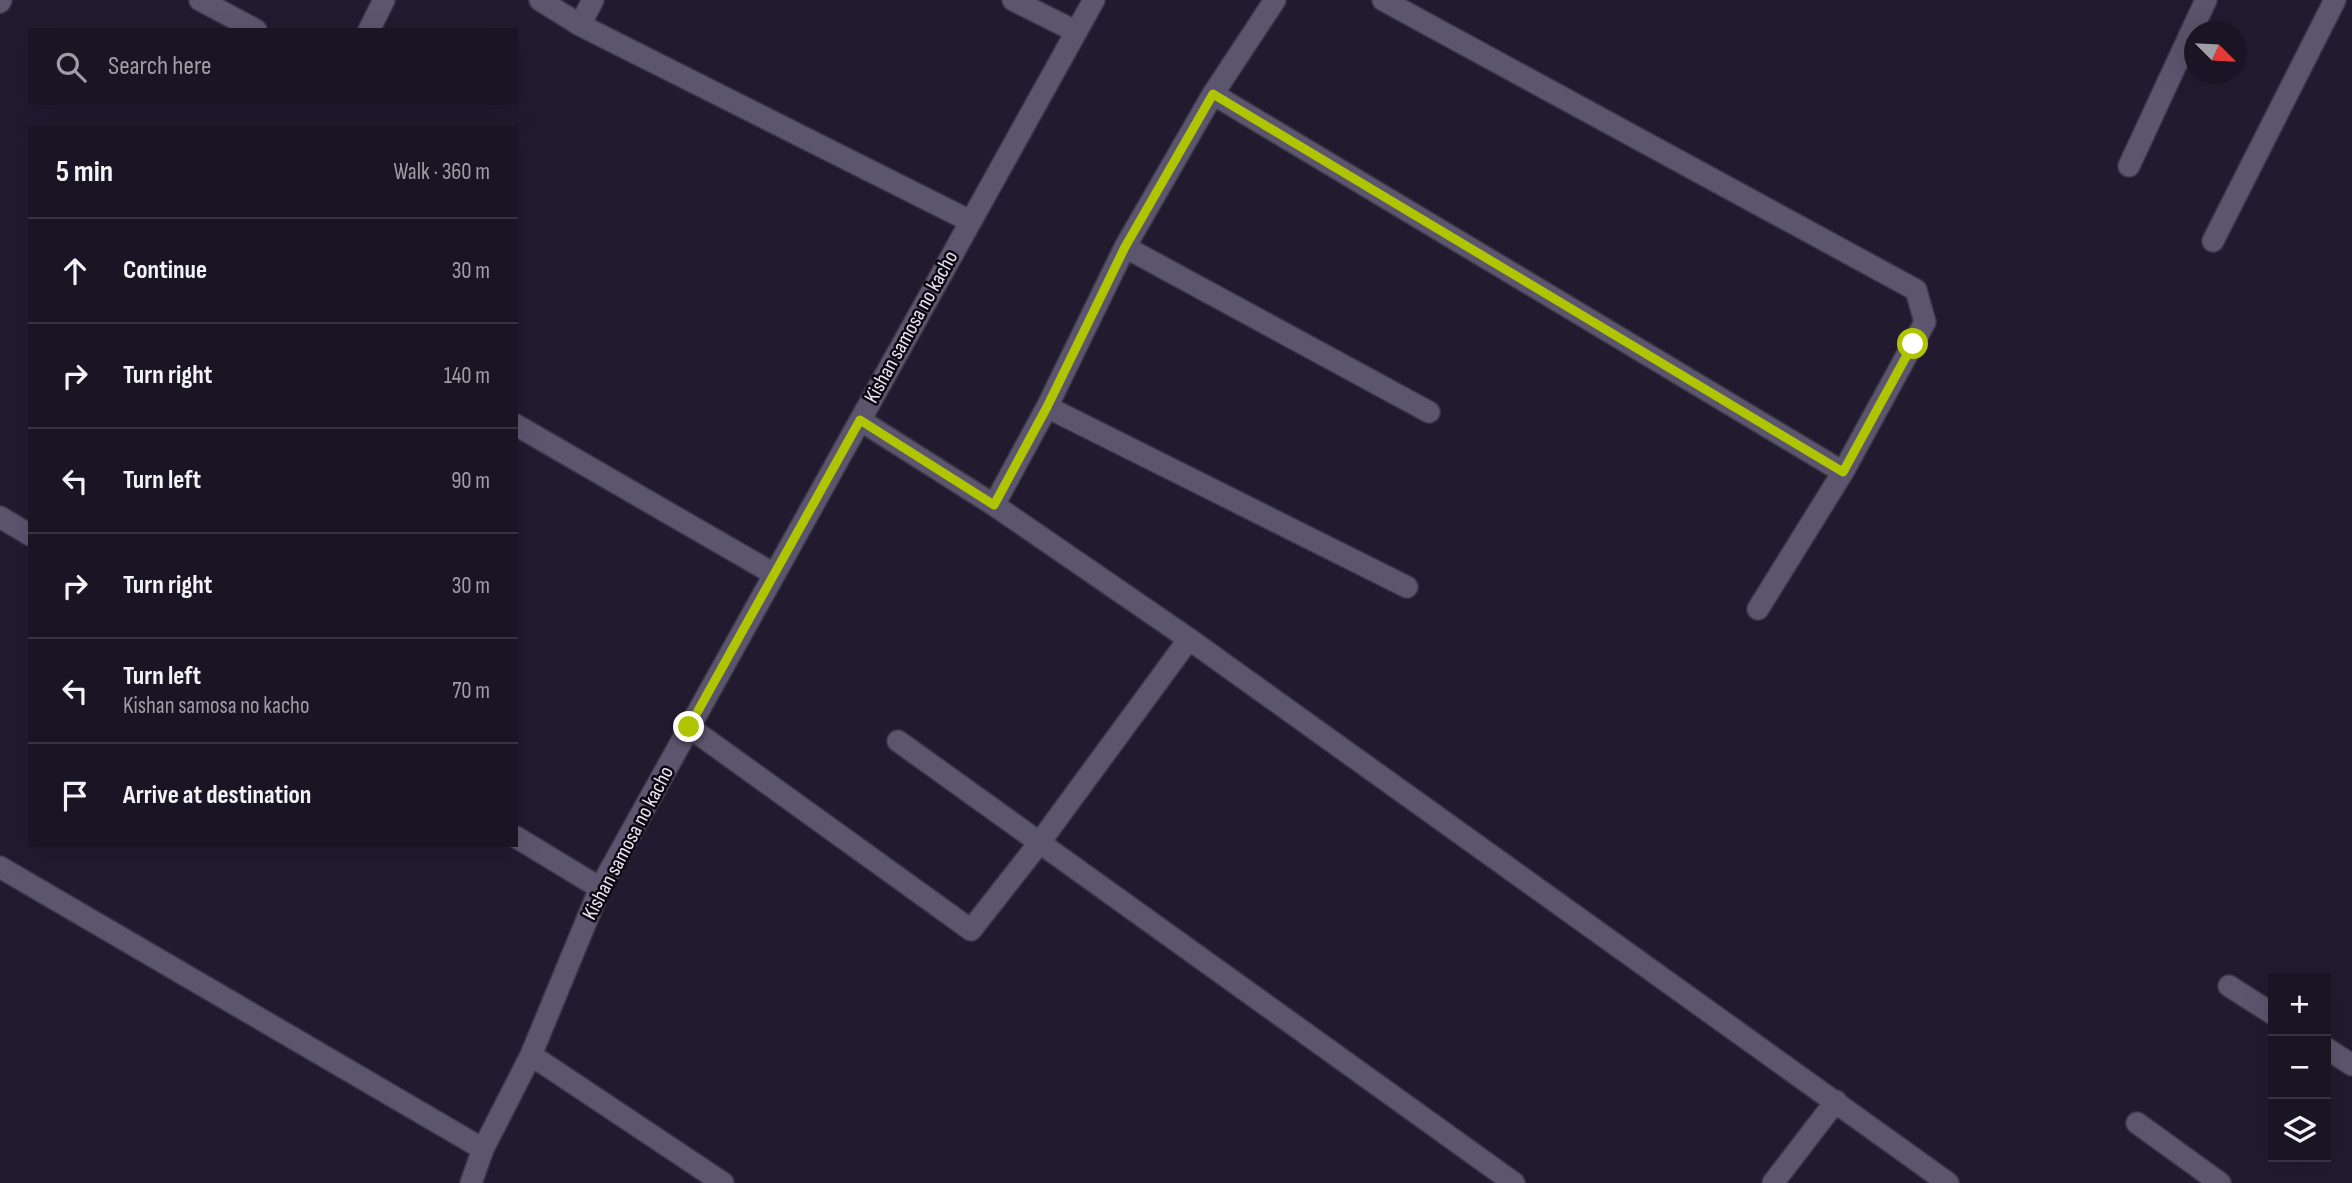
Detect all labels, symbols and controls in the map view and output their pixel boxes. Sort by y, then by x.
north arrow [2184,21,2247,84]
search box [28,28,518,105]
icon: search [52,48,90,86]
text: Search here [108,51,211,82]
text: 5 min [56,154,113,190]
text: Walk · 360 m [393,158,490,186]
street label: Kishan samosa no kacho [859,246,963,408]
icon: ahead [56,252,94,290]
text: Continue [123,255,207,286]
text: 30 m [452,257,490,285]
route start [1897,328,1928,359]
icon: right [56,357,94,395]
text: Turn right [123,360,212,391]
text: 140 m [444,362,490,390]
icon: left [56,462,94,500]
text: Turn left [123,465,201,496]
text: 90 m [451,467,490,495]
icon: right [56,567,94,605]
text: Turn right [123,570,212,601]
text: 30 m [452,572,490,600]
text: Turn left [123,661,201,692]
icon: left [56,672,94,710]
text: 70 m [452,677,490,705]
text: Kishan samosa no kacho [123,692,309,720]
route end [673,711,704,742]
street label: Kishan samosa no kacho [577,762,679,924]
icon: arrive [56,777,94,815]
text: Arrive at destination [123,780,311,811]
map controls [2268,973,2331,1162]
button: + [2268,973,2331,1036]
button: − [2268,1036,2331,1099]
button: layers [2268,1099,2331,1162]

